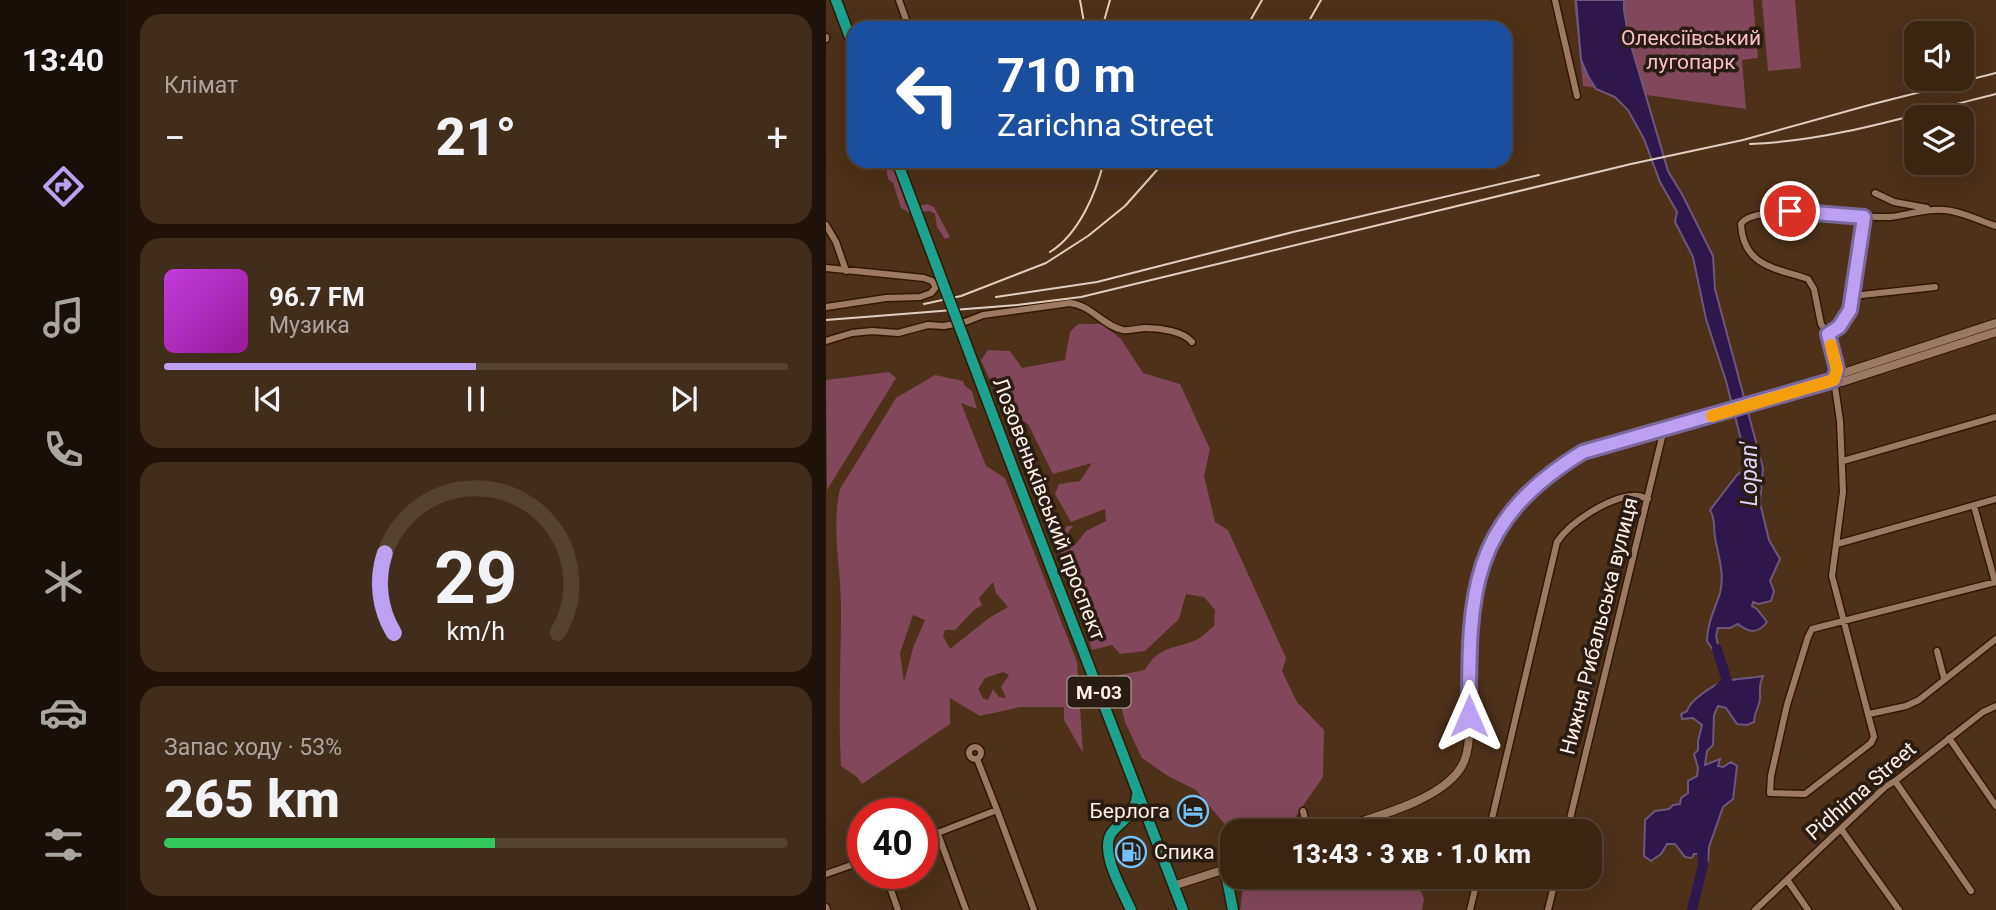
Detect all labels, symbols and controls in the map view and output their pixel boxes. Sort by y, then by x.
map controls [1904,21,1974,175]
button: sound [1904,21,1974,91]
park label: Олексіївський лугопарк [1621,26,1761,74]
text: 13:40 [22,41,104,79]
text: 710 m [997,47,1136,104]
icon: left [882,49,973,140]
text: Клімат [164,72,238,99]
button: layers [1904,105,1974,175]
text: Zarichna Street [997,106,1214,144]
text: 21° [436,107,516,168]
text: − [164,116,186,160]
text: + [766,116,788,160]
icon: directions [39,162,88,211]
pin [1760,181,1820,241]
icon: arrive [1771,192,1809,230]
text: 96.7 FM [269,282,365,312]
icon: music [39,293,88,342]
text: Музика [269,312,350,339]
street label: Лозовеньківський проспект [988,374,1110,644]
icon: previous [249,380,287,418]
icon: pause [457,380,495,418]
icon: next [665,380,703,418]
icon: phone [39,425,88,474]
water label: Lopan' [1736,441,1763,506]
street label: Нижня Рибальська вулиця [1555,495,1643,757]
text: 29 [434,535,518,621]
icon: climate [39,557,88,606]
text: km/h [447,617,505,646]
road number: М-03 [1068,677,1130,708]
position arrow [1432,679,1506,753]
icon: car [39,688,88,737]
text: Запас ходу · 53% [164,734,342,761]
street label: Pidhirna Street [1801,737,1921,845]
text: 265 km [164,769,340,830]
hotel icon: Берлога [1176,794,1210,828]
speed limit sign: 40 [847,798,938,889]
place label: Берлога [1090,799,1170,823]
icon: filters [39,820,88,869]
fuel station icon: Спика [1114,835,1148,869]
text: 13:43 · 3 хв · 1.0 km [1291,839,1531,869]
place label: Спика [1154,840,1215,864]

